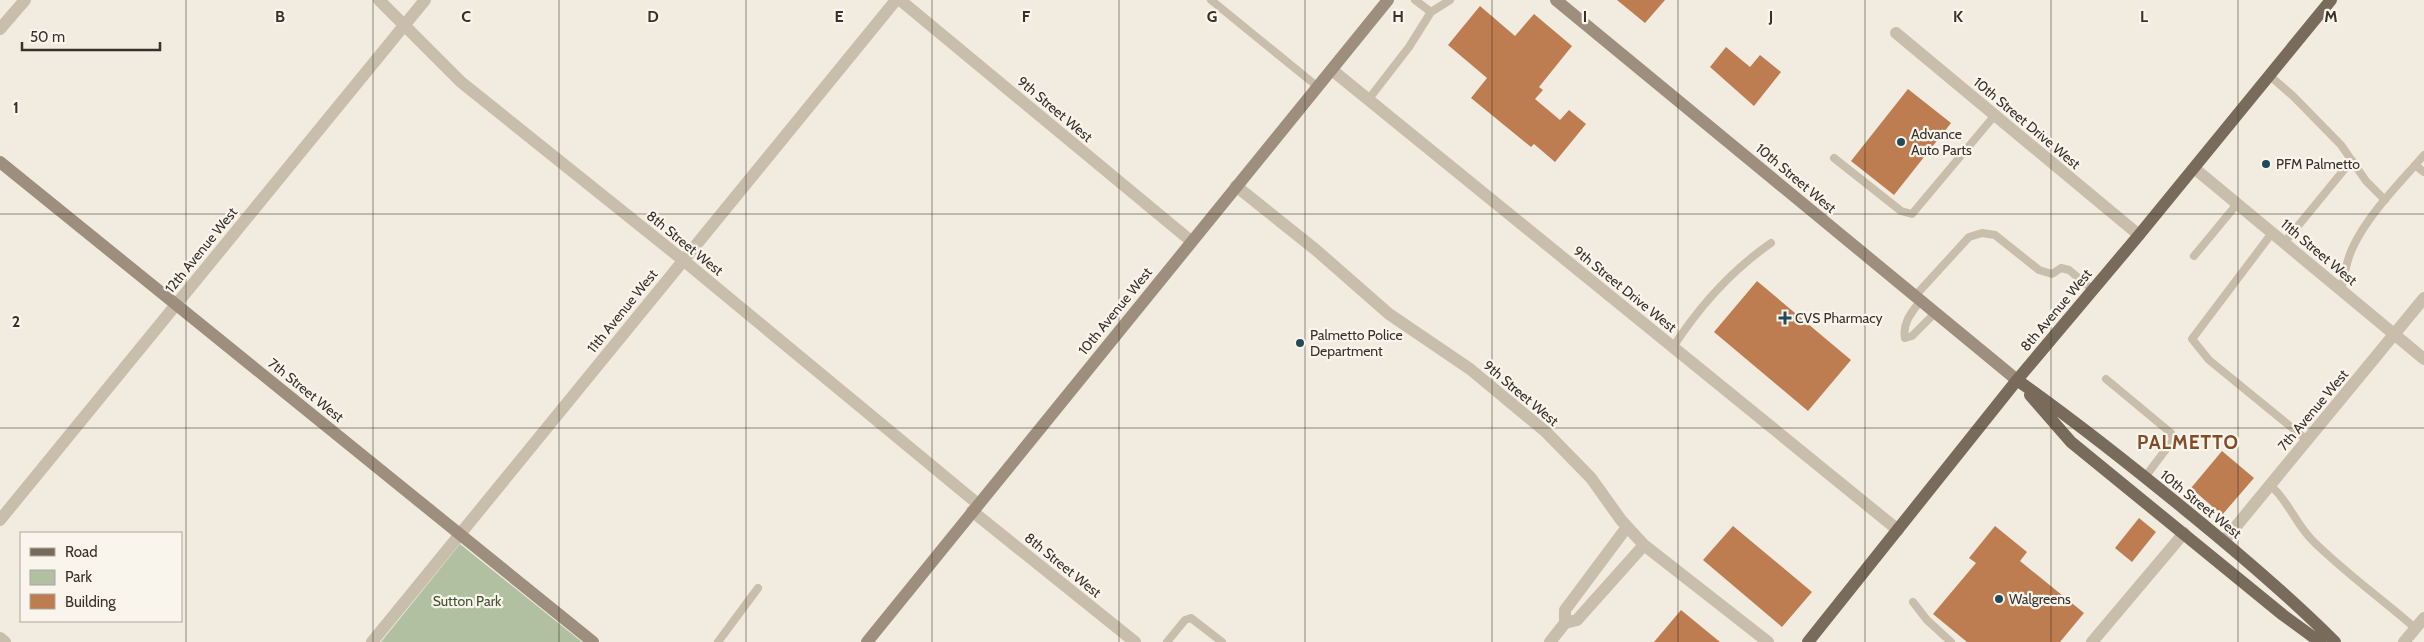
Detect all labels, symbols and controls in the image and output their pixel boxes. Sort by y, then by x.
text: B [275,7,285,26]
text: C [461,7,471,26]
text: D [647,7,659,26]
text: E [834,7,844,26]
text: F [1022,7,1031,26]
text: G [1207,7,1217,26]
text: H [1392,7,1404,26]
text: I [1583,7,1587,26]
text: J [1768,7,1773,26]
text: K [1953,7,1963,26]
text: L [2140,7,2148,26]
text: M [2324,7,2338,26]
scale bar [22,20,160,52]
text: 50 m [30,28,65,46]
street label: 9th Street West [1014,72,1097,146]
street label: 10th Street Drive West [1970,73,2084,173]
text: 1 [13,98,19,117]
place label: Advance Auto Parts [1911,125,1972,159]
marker: Advance Auto Parts [1895,136,1907,148]
street label: 10th Street West [1752,139,1840,217]
place label: PFM Palmetto [2276,155,2360,173]
marker: PFM Palmetto [2260,158,2272,170]
street label: 12th Avenue West [161,203,241,297]
street label: 8th Street West [643,207,727,280]
street label: 11th Street West [2277,215,2361,289]
street label: 9th Street Drive West [1570,242,1680,336]
street label: 10th Avenue West [1074,263,1156,359]
street label: 11th Avenue West [583,265,661,356]
street label: 8th Avenue West [2016,265,2096,355]
place label: CVS Pharmacy [1795,309,1883,327]
text: 2 [12,312,20,331]
marker: CVS Pharmacy [1779,312,1791,324]
place label: Palmetto Police Department [1310,326,1403,360]
marker: Palmetto Police Department [1294,337,1306,349]
street label: 7th Street West [265,354,348,426]
street label: 9th Street West [1480,356,1563,430]
street label: 7th Avenue West [2274,366,2352,454]
district label: PALMETTO [2137,431,2239,454]
street label: 10th Street West [2157,466,2245,542]
street label: 8th Street West [1021,529,1105,602]
legend [20,532,182,622]
text: Road [65,543,98,561]
text: Park [65,568,92,586]
place label: Walgreens [2009,590,2071,608]
park label: Sutton Park [433,592,502,610]
text: Building [65,593,116,611]
marker: Walgreens [1993,593,2005,605]

